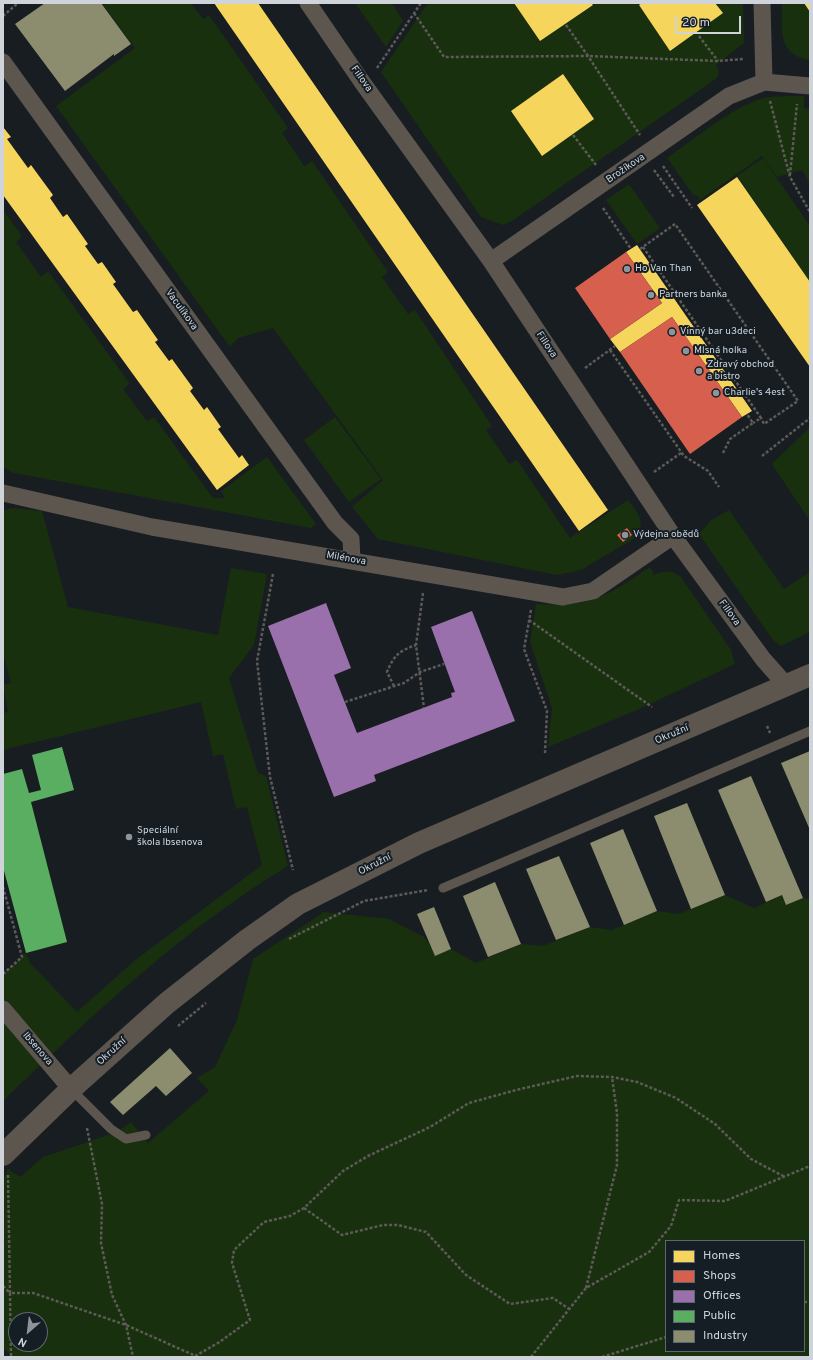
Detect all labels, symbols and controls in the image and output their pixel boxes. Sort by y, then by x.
scale bar [677,8,743,34]
text: 20 m [682,15,710,31]
street label: Fillova [348,64,374,94]
street label: Brožíkova [604,152,648,186]
place label: Ho Van Than [635,263,692,275]
marker: Ho Van Than [622,264,632,274]
street label: Vaculíkova [162,287,200,333]
place label: Partners banka [659,289,727,301]
marker: Partners banka [646,290,656,300]
place label: Vinný bar u3deci [680,326,756,338]
marker: Vinný bar u3deci [667,327,677,337]
street label: Fillova [533,330,559,360]
place label: Mlsná holka [694,345,747,357]
marker: Mlsná holka [681,346,691,356]
place label: Zdravý obchod a bistro [707,359,774,382]
marker: Zdravý obchod a bistro [694,366,704,376]
place label: Charlie's 4est [724,387,785,399]
marker: Charlie's 4est [711,388,721,398]
place label: Výdejna obědů [633,529,699,541]
marker: Výdejna obědů [620,530,630,540]
street label: Milénova [325,550,367,568]
street label: Fillova [716,598,742,628]
street label: Okružní [653,723,691,747]
place label: Speciální škola Ibsenova [137,825,202,848]
marker: Speciální škola Ibsenova [124,832,134,842]
street label: Okružní [357,852,393,878]
street label: Ibsenova [19,1030,55,1068]
street label: Okružní [95,1036,129,1068]
legend [665,1240,805,1352]
text: Homes [703,1248,740,1264]
text: Shops [703,1268,736,1284]
text: Offices [703,1288,741,1304]
text: Public [703,1308,736,1324]
north arrow [8,1312,48,1352]
text: Industry [703,1328,748,1344]
text: N [16,1334,30,1350]

